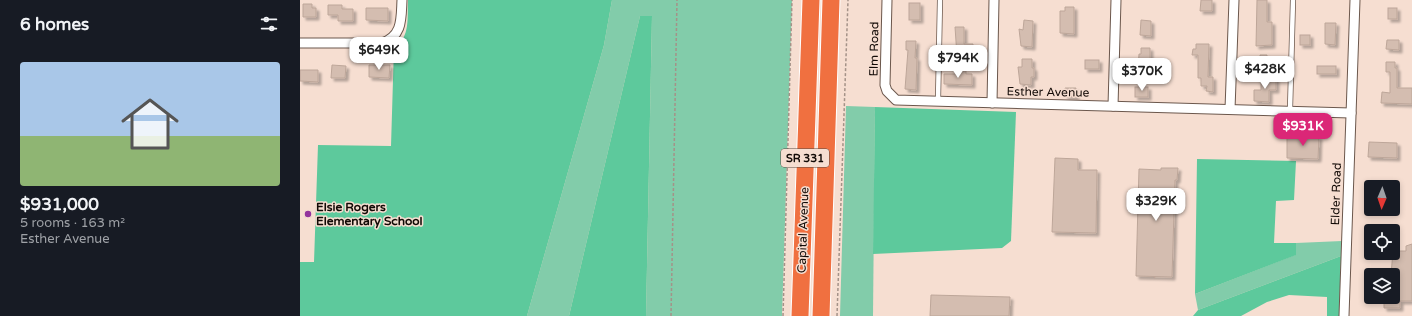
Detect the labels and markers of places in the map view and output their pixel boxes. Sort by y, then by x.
pin: $649K [351,37,407,71]
pin: $794K [930,45,986,79]
pin: $428K [1237,56,1293,90]
pin: $370K [1114,58,1170,92]
pin: $931K [1275,113,1331,147]
pin: $329K [1128,188,1184,222]
place label: Elsie Rogers Elementary School [316,200,423,229]
marker: Elsie Rogers Elementary School [303,209,313,219]

